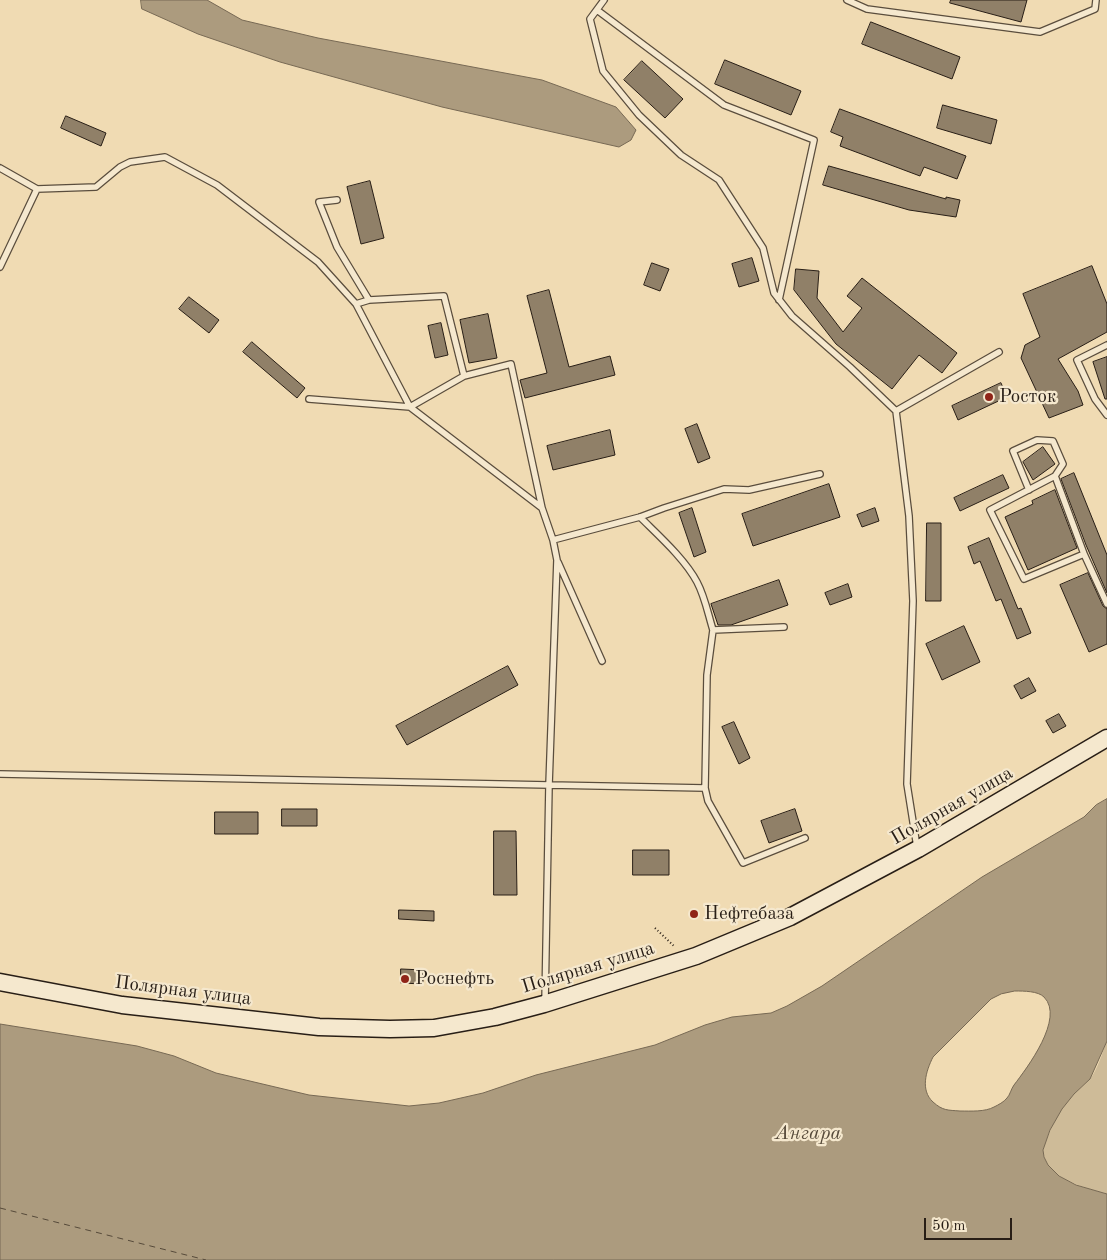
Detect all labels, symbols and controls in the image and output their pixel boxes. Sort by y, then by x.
place label: Росток [999,386,1056,408]
marker: Росток [983,391,995,403]
street label: Полярная улица [887,762,1017,850]
place label: Нефтебаза [704,903,794,925]
marker: Нефтебаза [688,908,700,920]
street label: Полярная улица [519,937,657,999]
place label: Роснефть [415,968,494,990]
street label: Полярная улица [113,971,253,1011]
marker: Роснефть [399,973,411,985]
water label: Ангара [775,1122,841,1146]
scale bar [927,1208,1014,1240]
text: 50 m [932,1219,966,1234]

